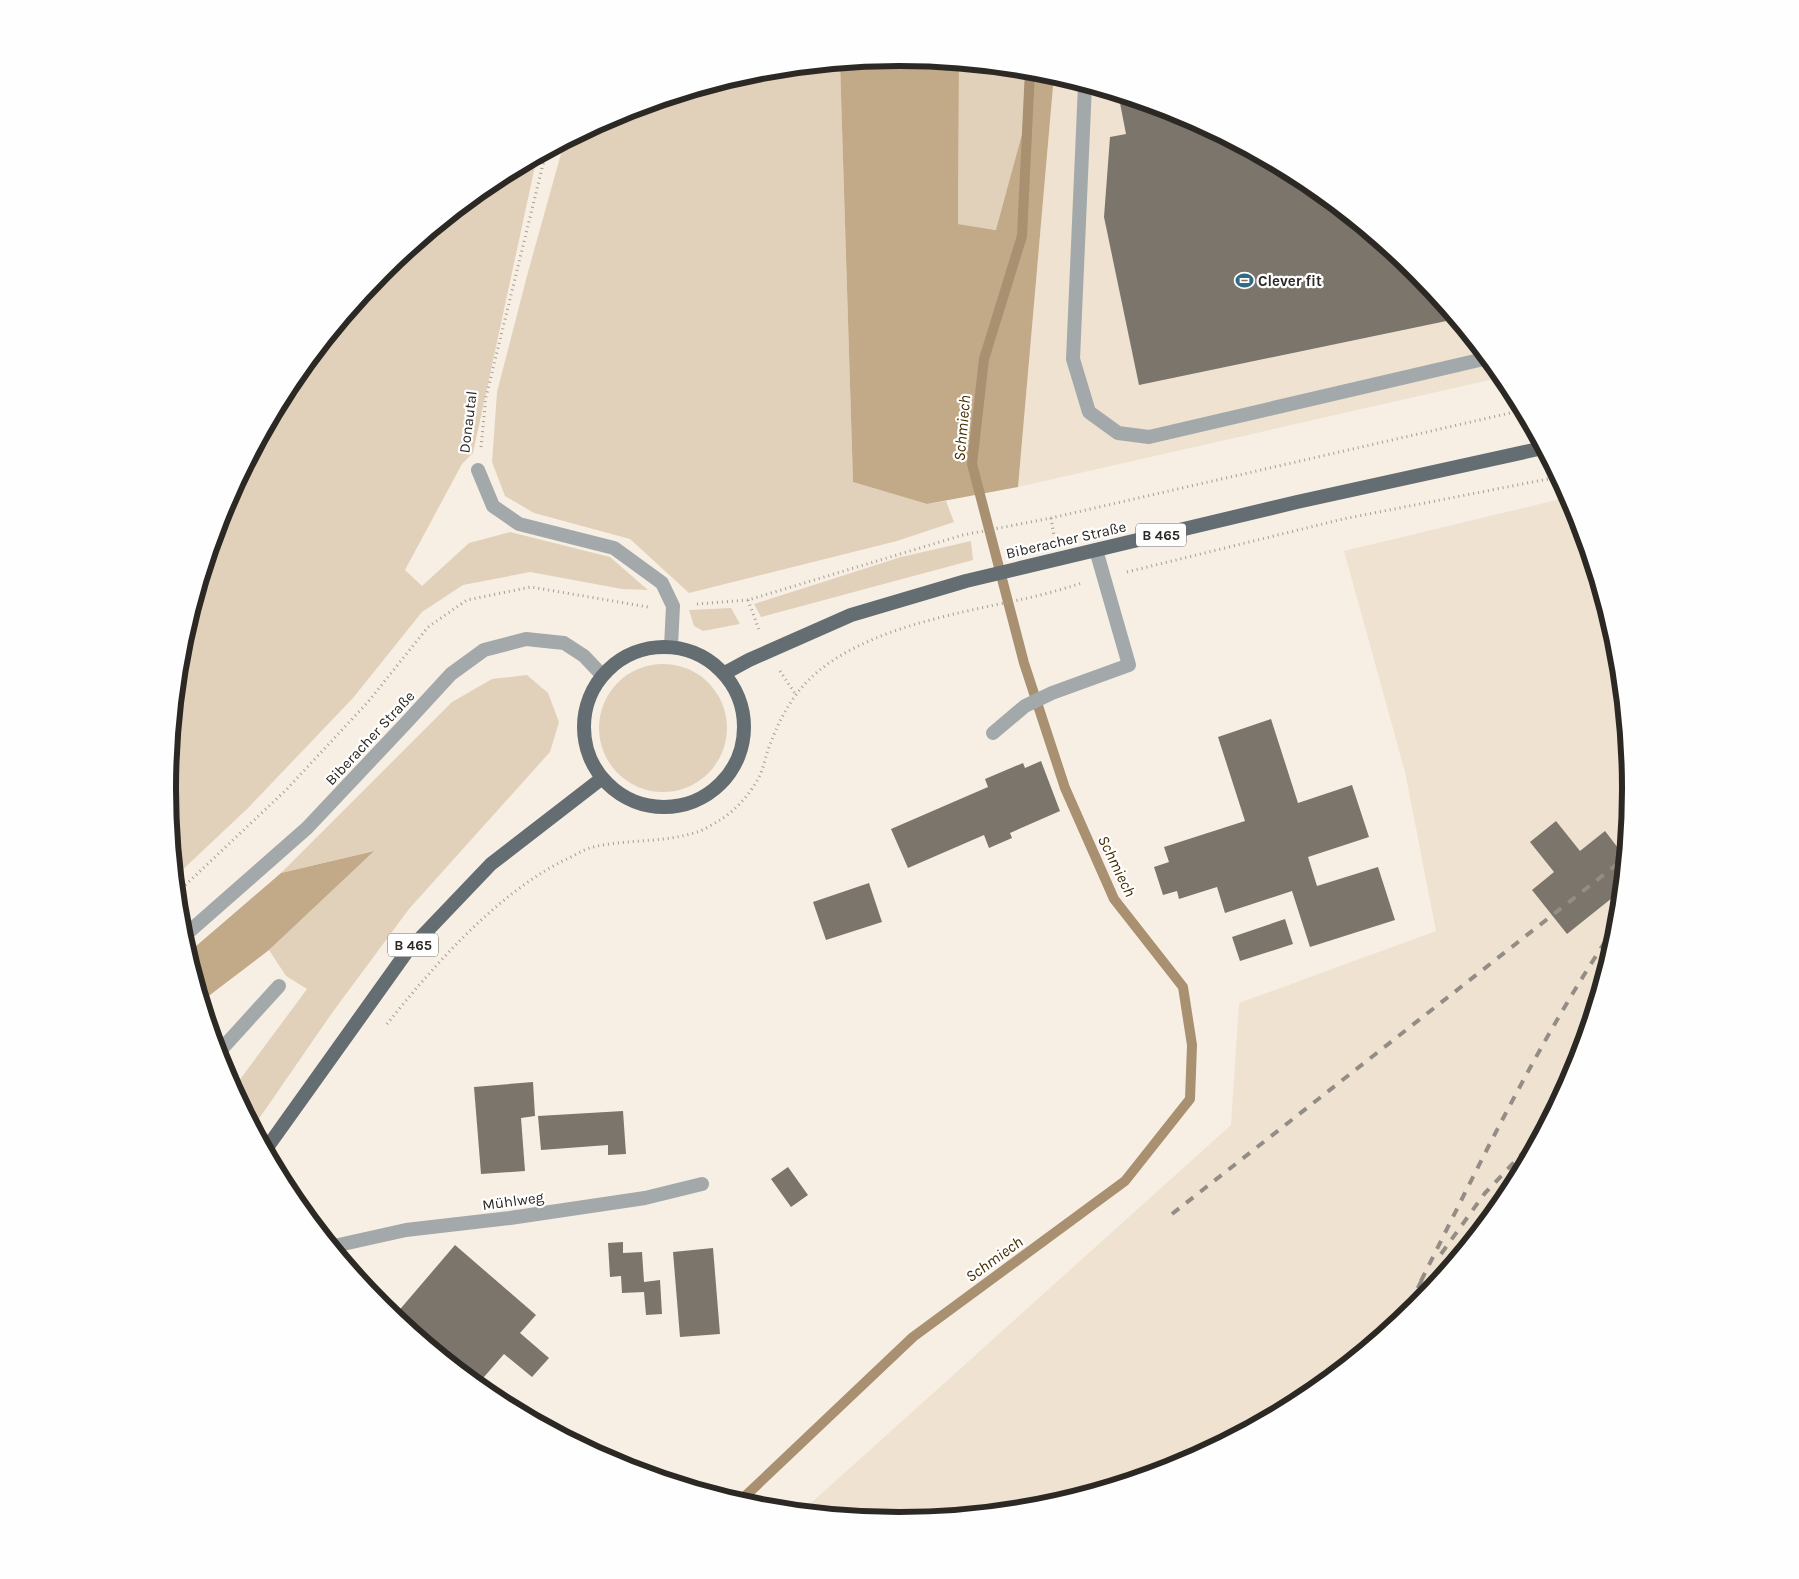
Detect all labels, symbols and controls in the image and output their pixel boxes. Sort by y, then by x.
sports icon: Clever fit [1234,271,1254,291]
place label: Clever fit [1258,272,1322,290]
street label: Donautal [455,390,481,454]
water label: Schmiech [950,394,974,462]
street label: Biberacher Straße [1004,517,1128,563]
road number: B 465 [1136,524,1186,546]
street label: Biberacher Straße [322,687,418,789]
water label: Schmiech [1094,832,1140,900]
road number: B 465 [388,934,438,956]
street label: Mühlweg [481,1188,546,1214]
water label: Schmiech [962,1232,1026,1286]

